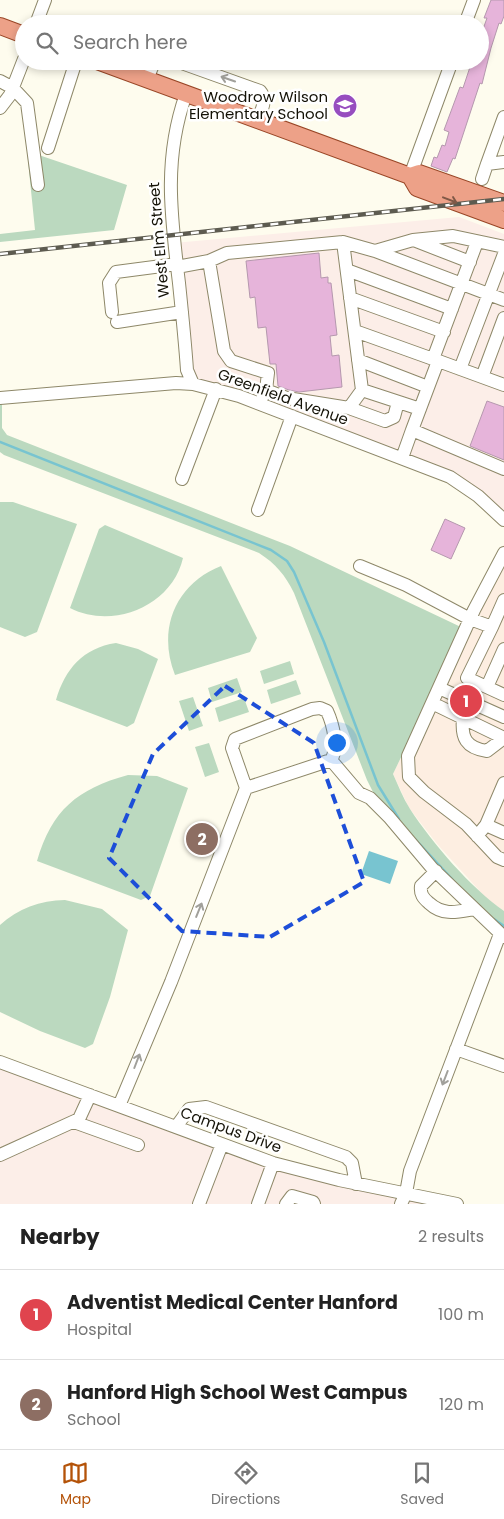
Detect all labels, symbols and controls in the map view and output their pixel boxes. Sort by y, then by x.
search box [15,15,489,70]
icon: search [33,29,61,57]
text: Search here [73,29,187,56]
one-way arrow [221,74,236,83]
place label: Woodrow Wilson Elementary School [189,86,328,124]
school or university icon: Woodrow Wilson Elementary School [332,93,358,119]
street label: West Elm Street [143,181,174,299]
one-way arrow [442,196,457,205]
street label: Greenfield Avenue [215,363,351,430]
pin: 1 [450,682,482,720]
your location [324,730,350,756]
pin: 2 [186,820,218,858]
one-way arrow [194,903,204,918]
one-way arrow [133,1053,142,1069]
one-way arrow [440,1070,449,1085]
street label: Campus Drive [178,1101,285,1158]
text: Nearby [20,1222,100,1251]
text: 2 results [418,1225,484,1248]
text: Adventist Medical Center Hanford [67,1289,398,1316]
text: 1 [33,1303,39,1326]
text: 100 m [438,1303,484,1326]
text: Hospital [67,1318,132,1341]
text: Hanford High School West Campus [67,1379,408,1406]
text: 2 [31,1393,41,1416]
text: 120 m [439,1393,484,1416]
text: School [67,1408,121,1431]
tab: Map [60,1459,91,1510]
tab: Directions [211,1459,280,1510]
tab: Saved [400,1459,444,1510]

